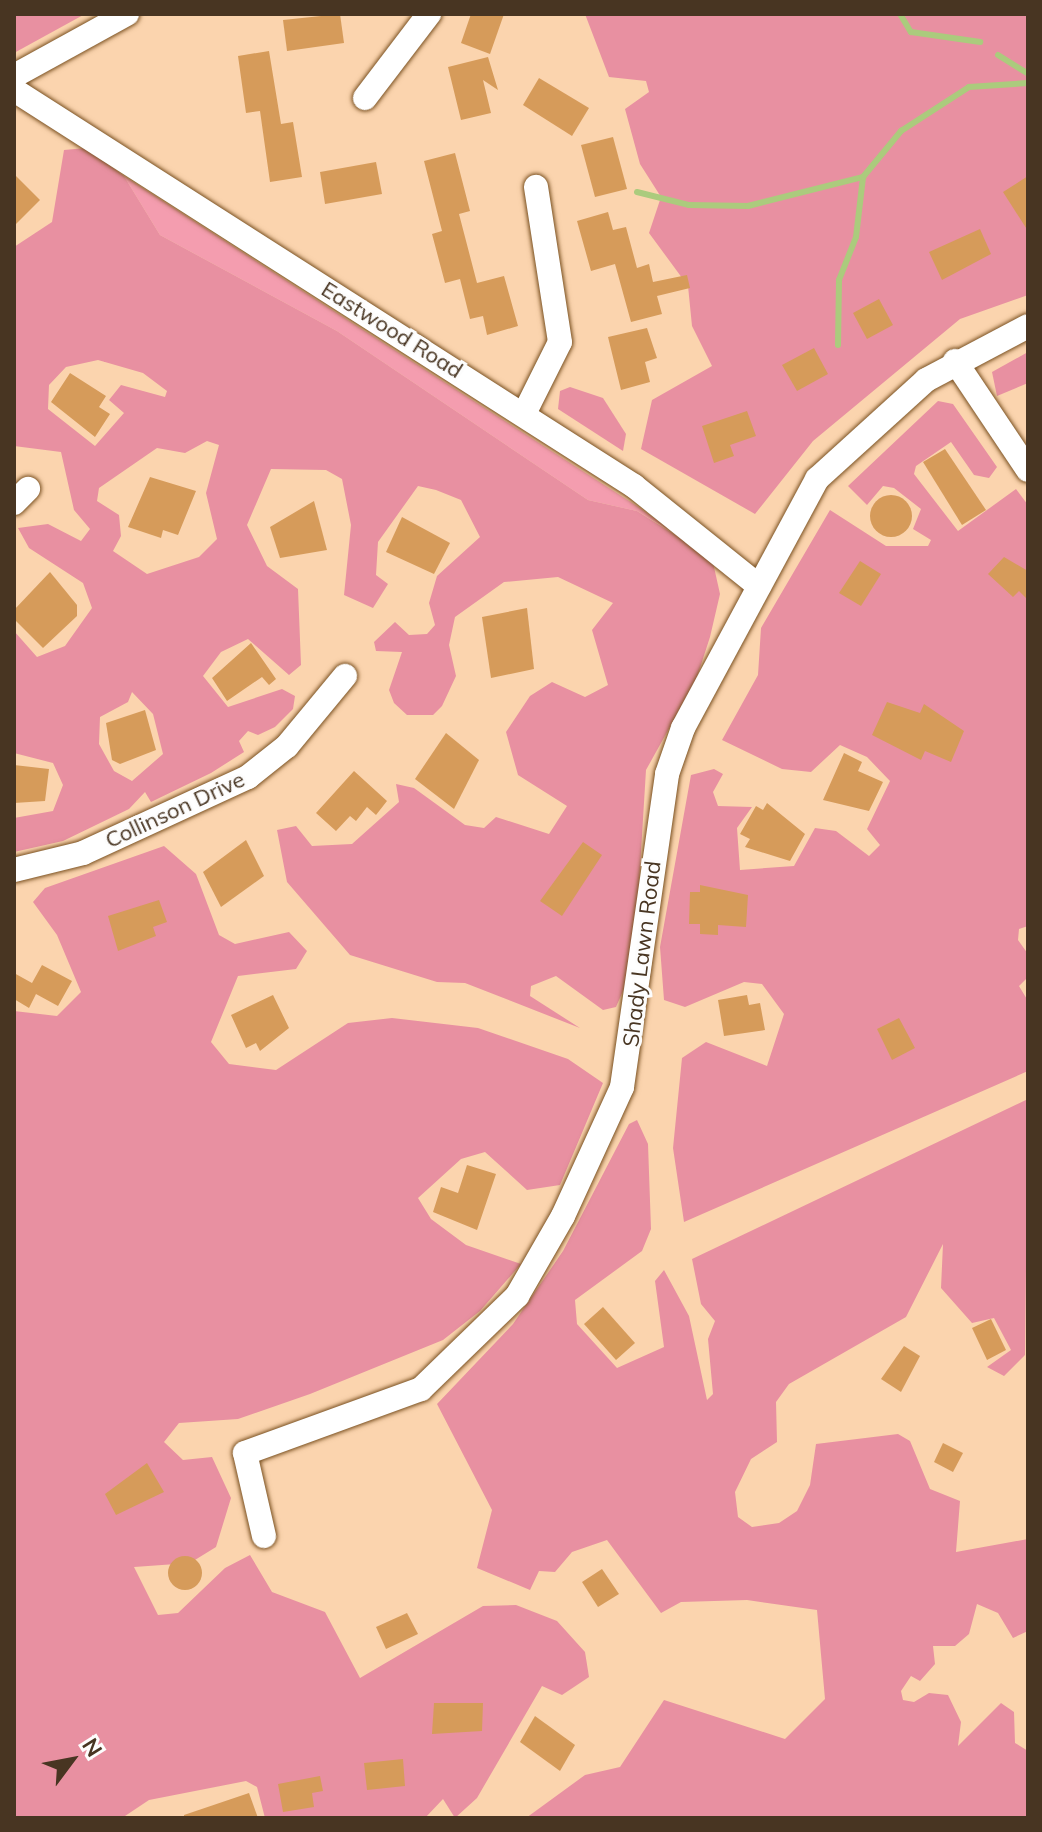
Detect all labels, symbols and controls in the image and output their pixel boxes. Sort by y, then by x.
street label: Eastwood Road [316,276,468,384]
street label: Collinson Drive [101,766,249,854]
street label: Shady Lawn Road [617,859,667,1049]
north arrow [32,1720,112,1800]
text: N [76,1733,109,1762]

